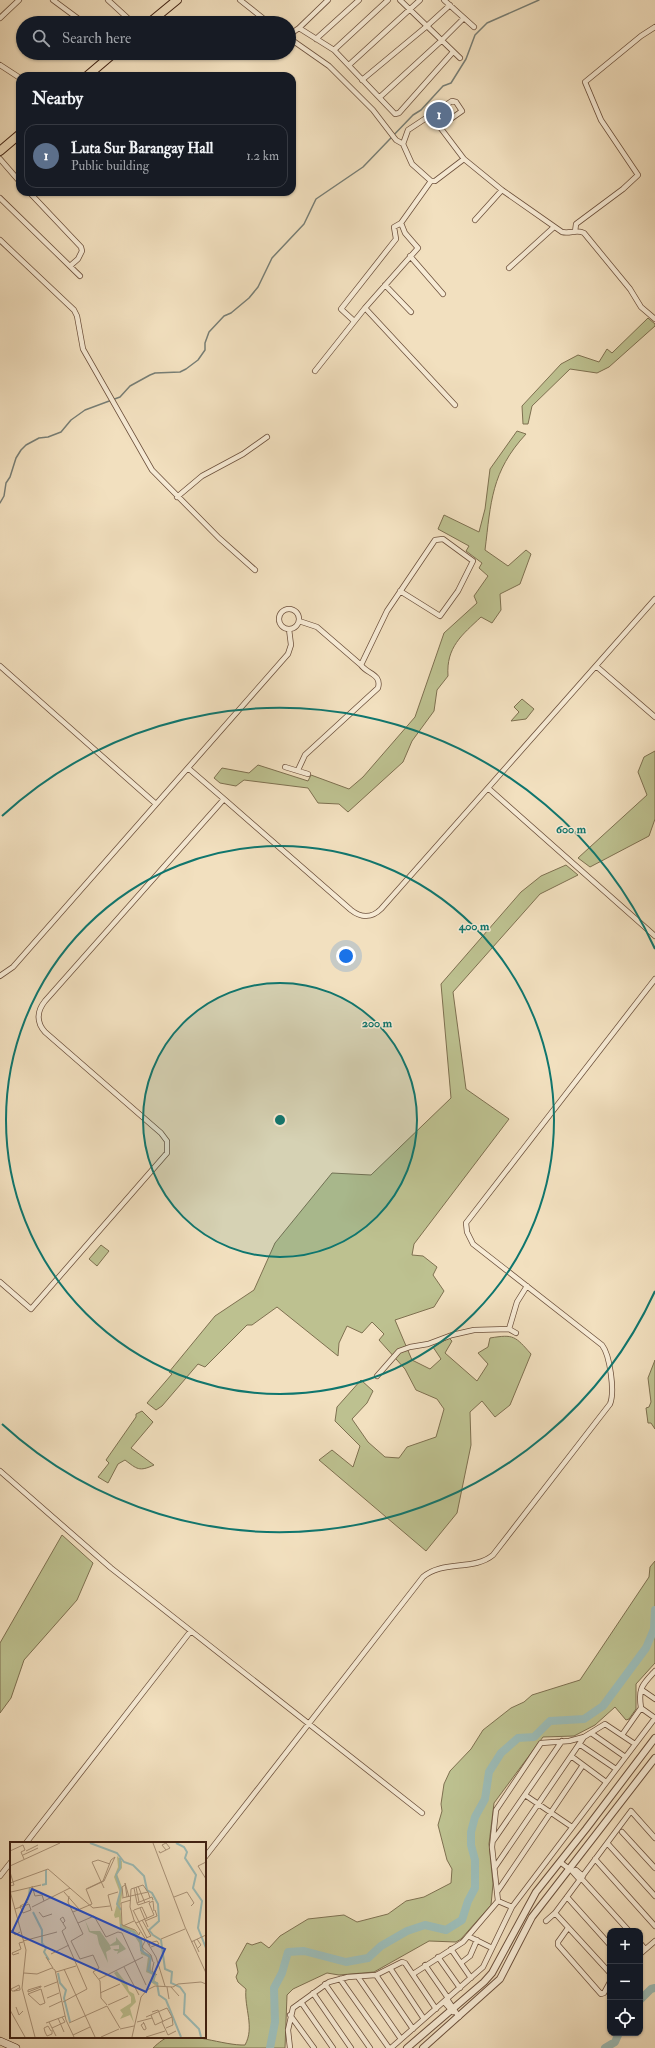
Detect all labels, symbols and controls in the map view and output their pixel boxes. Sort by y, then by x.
search box [16,16,296,60]
icon: search [30,27,52,49]
text: Search here [62,29,131,48]
text: Nearby [32,88,83,109]
pin: 1 [426,100,452,130]
text: Luta Sur Barangay Hall [71,139,213,158]
text: 1 [44,148,48,164]
text: 1.2 km [246,148,279,164]
text: Public building [71,158,149,174]
text: 600 m [556,822,587,837]
text: 400 m [458,919,490,934]
your location [336,946,356,966]
text: 200 m [362,1016,393,1031]
centre of rings [273,1113,287,1127]
inset map [10,1842,206,2038]
map controls [607,1928,643,2036]
button: + [607,1928,643,1964]
button: − [607,1964,643,2000]
button: locate [607,2000,643,2036]

